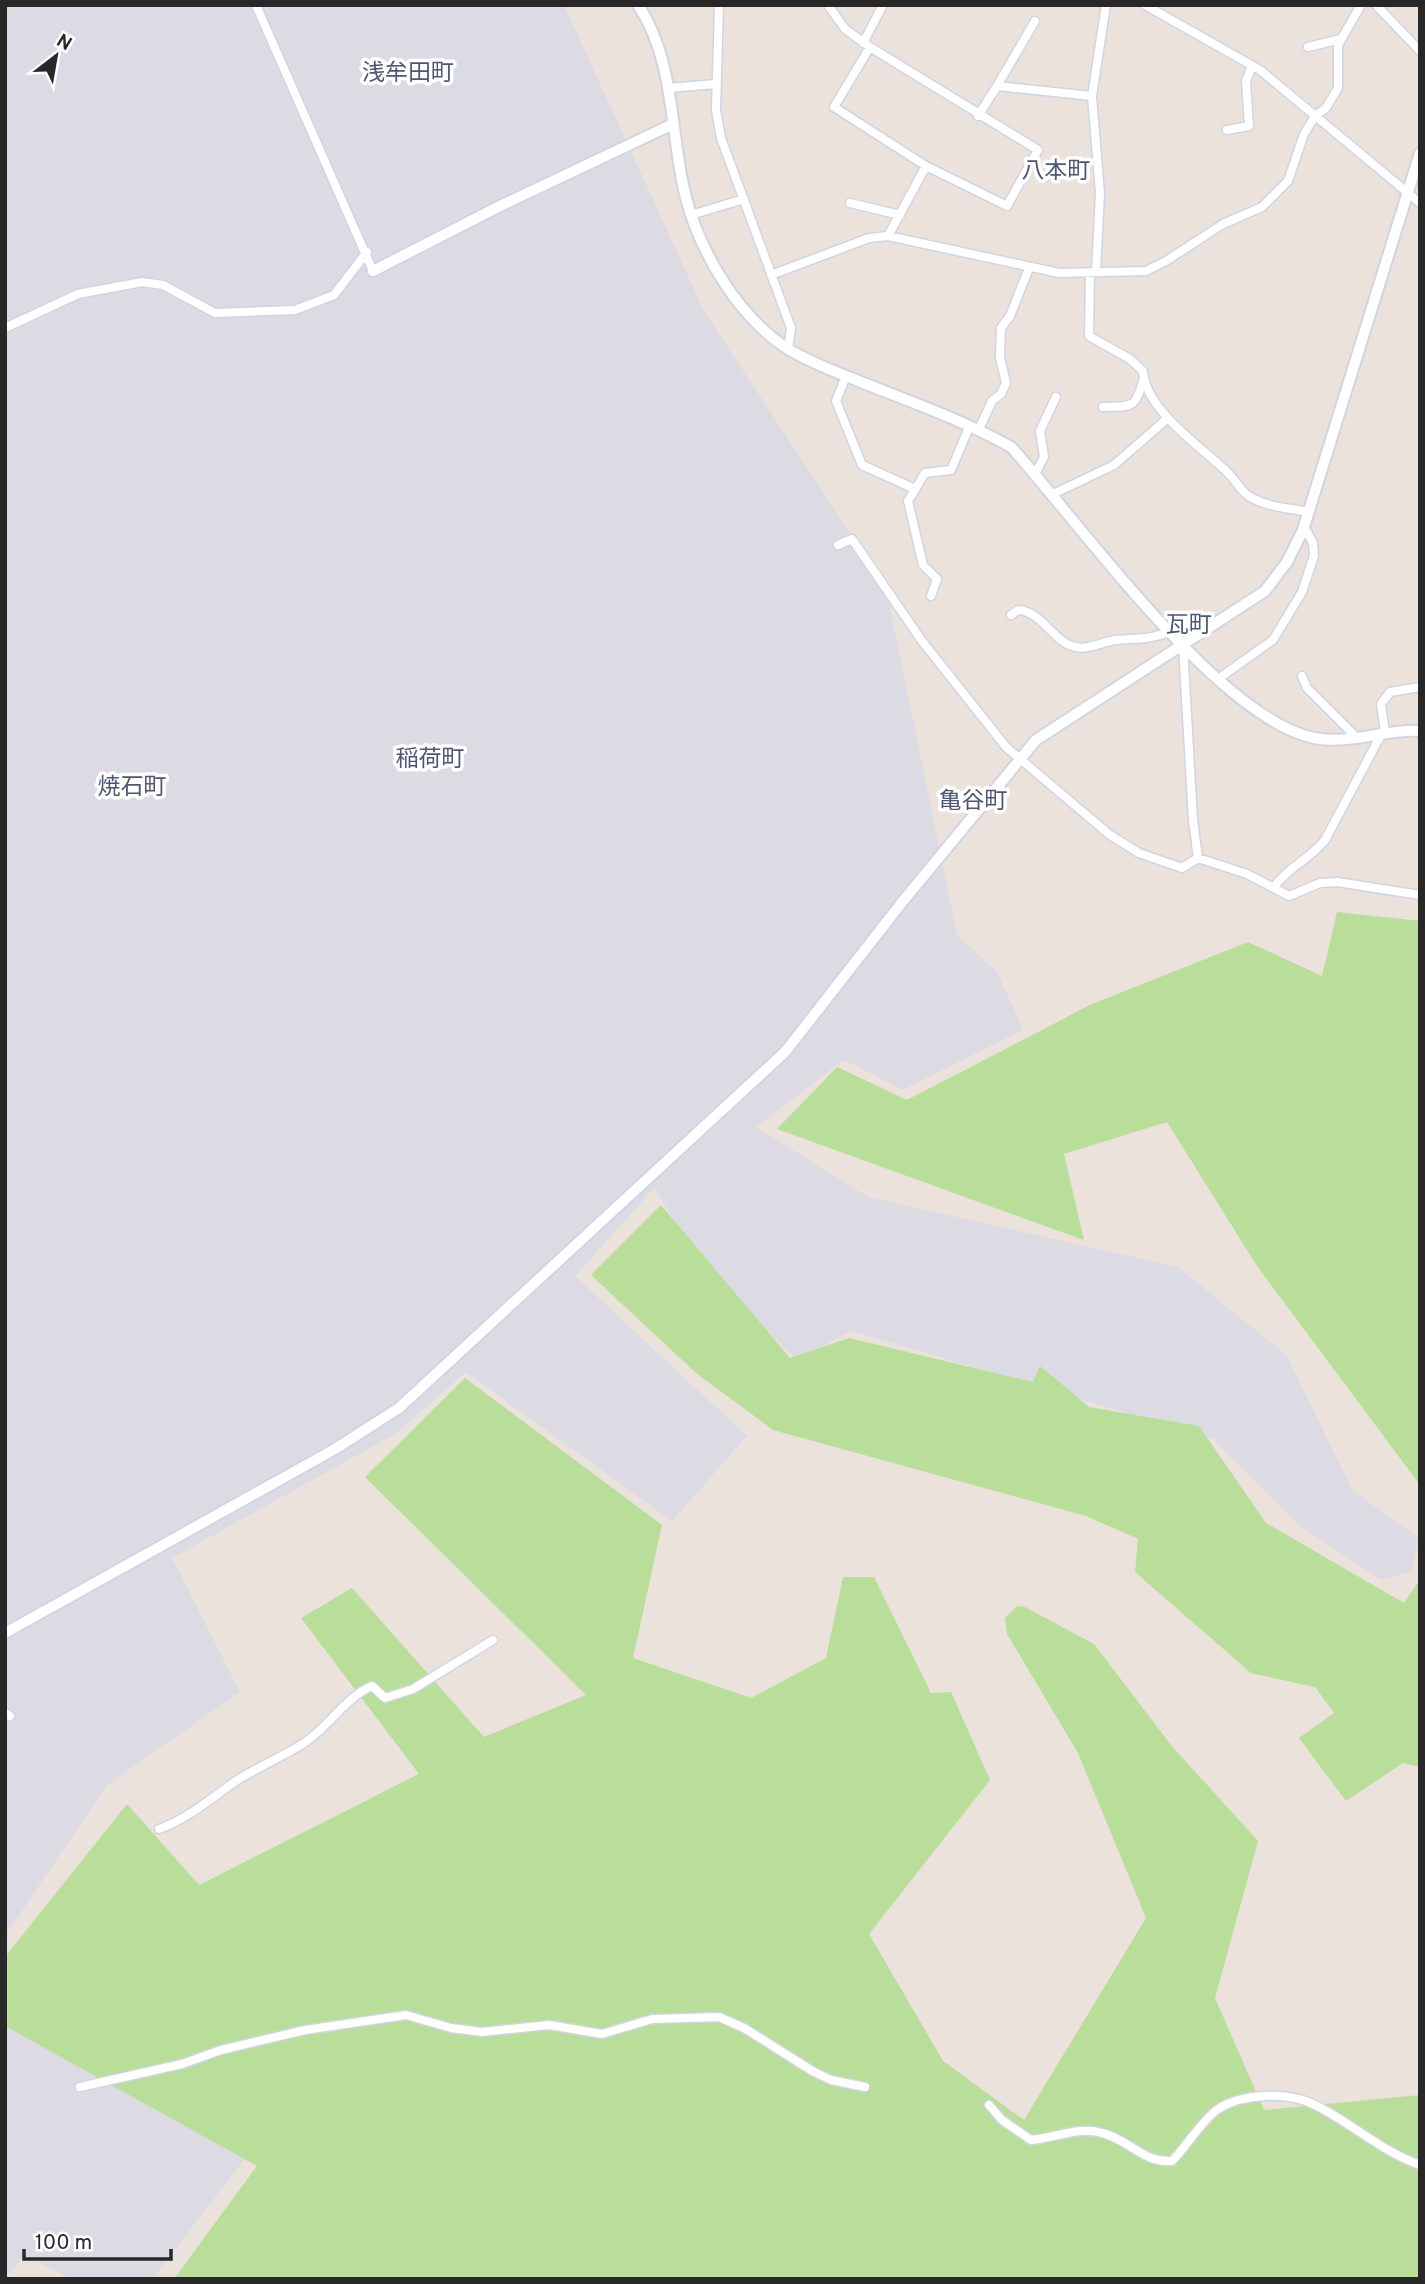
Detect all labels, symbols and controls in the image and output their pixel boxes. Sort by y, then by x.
north arrow [21,21,91,91]
text: N [52,29,76,57]
district label: 浅牟田町 [362,60,454,89]
district label: 八本町 [1022,158,1091,187]
district label: 瓦町 [1166,612,1212,641]
district label: 稲荷町 [396,746,465,775]
district label: 焼石町 [98,774,167,803]
district label: 亀谷町 [939,788,1008,817]
scale bar [24,2218,172,2262]
text: 100 m [35,2230,92,2257]

